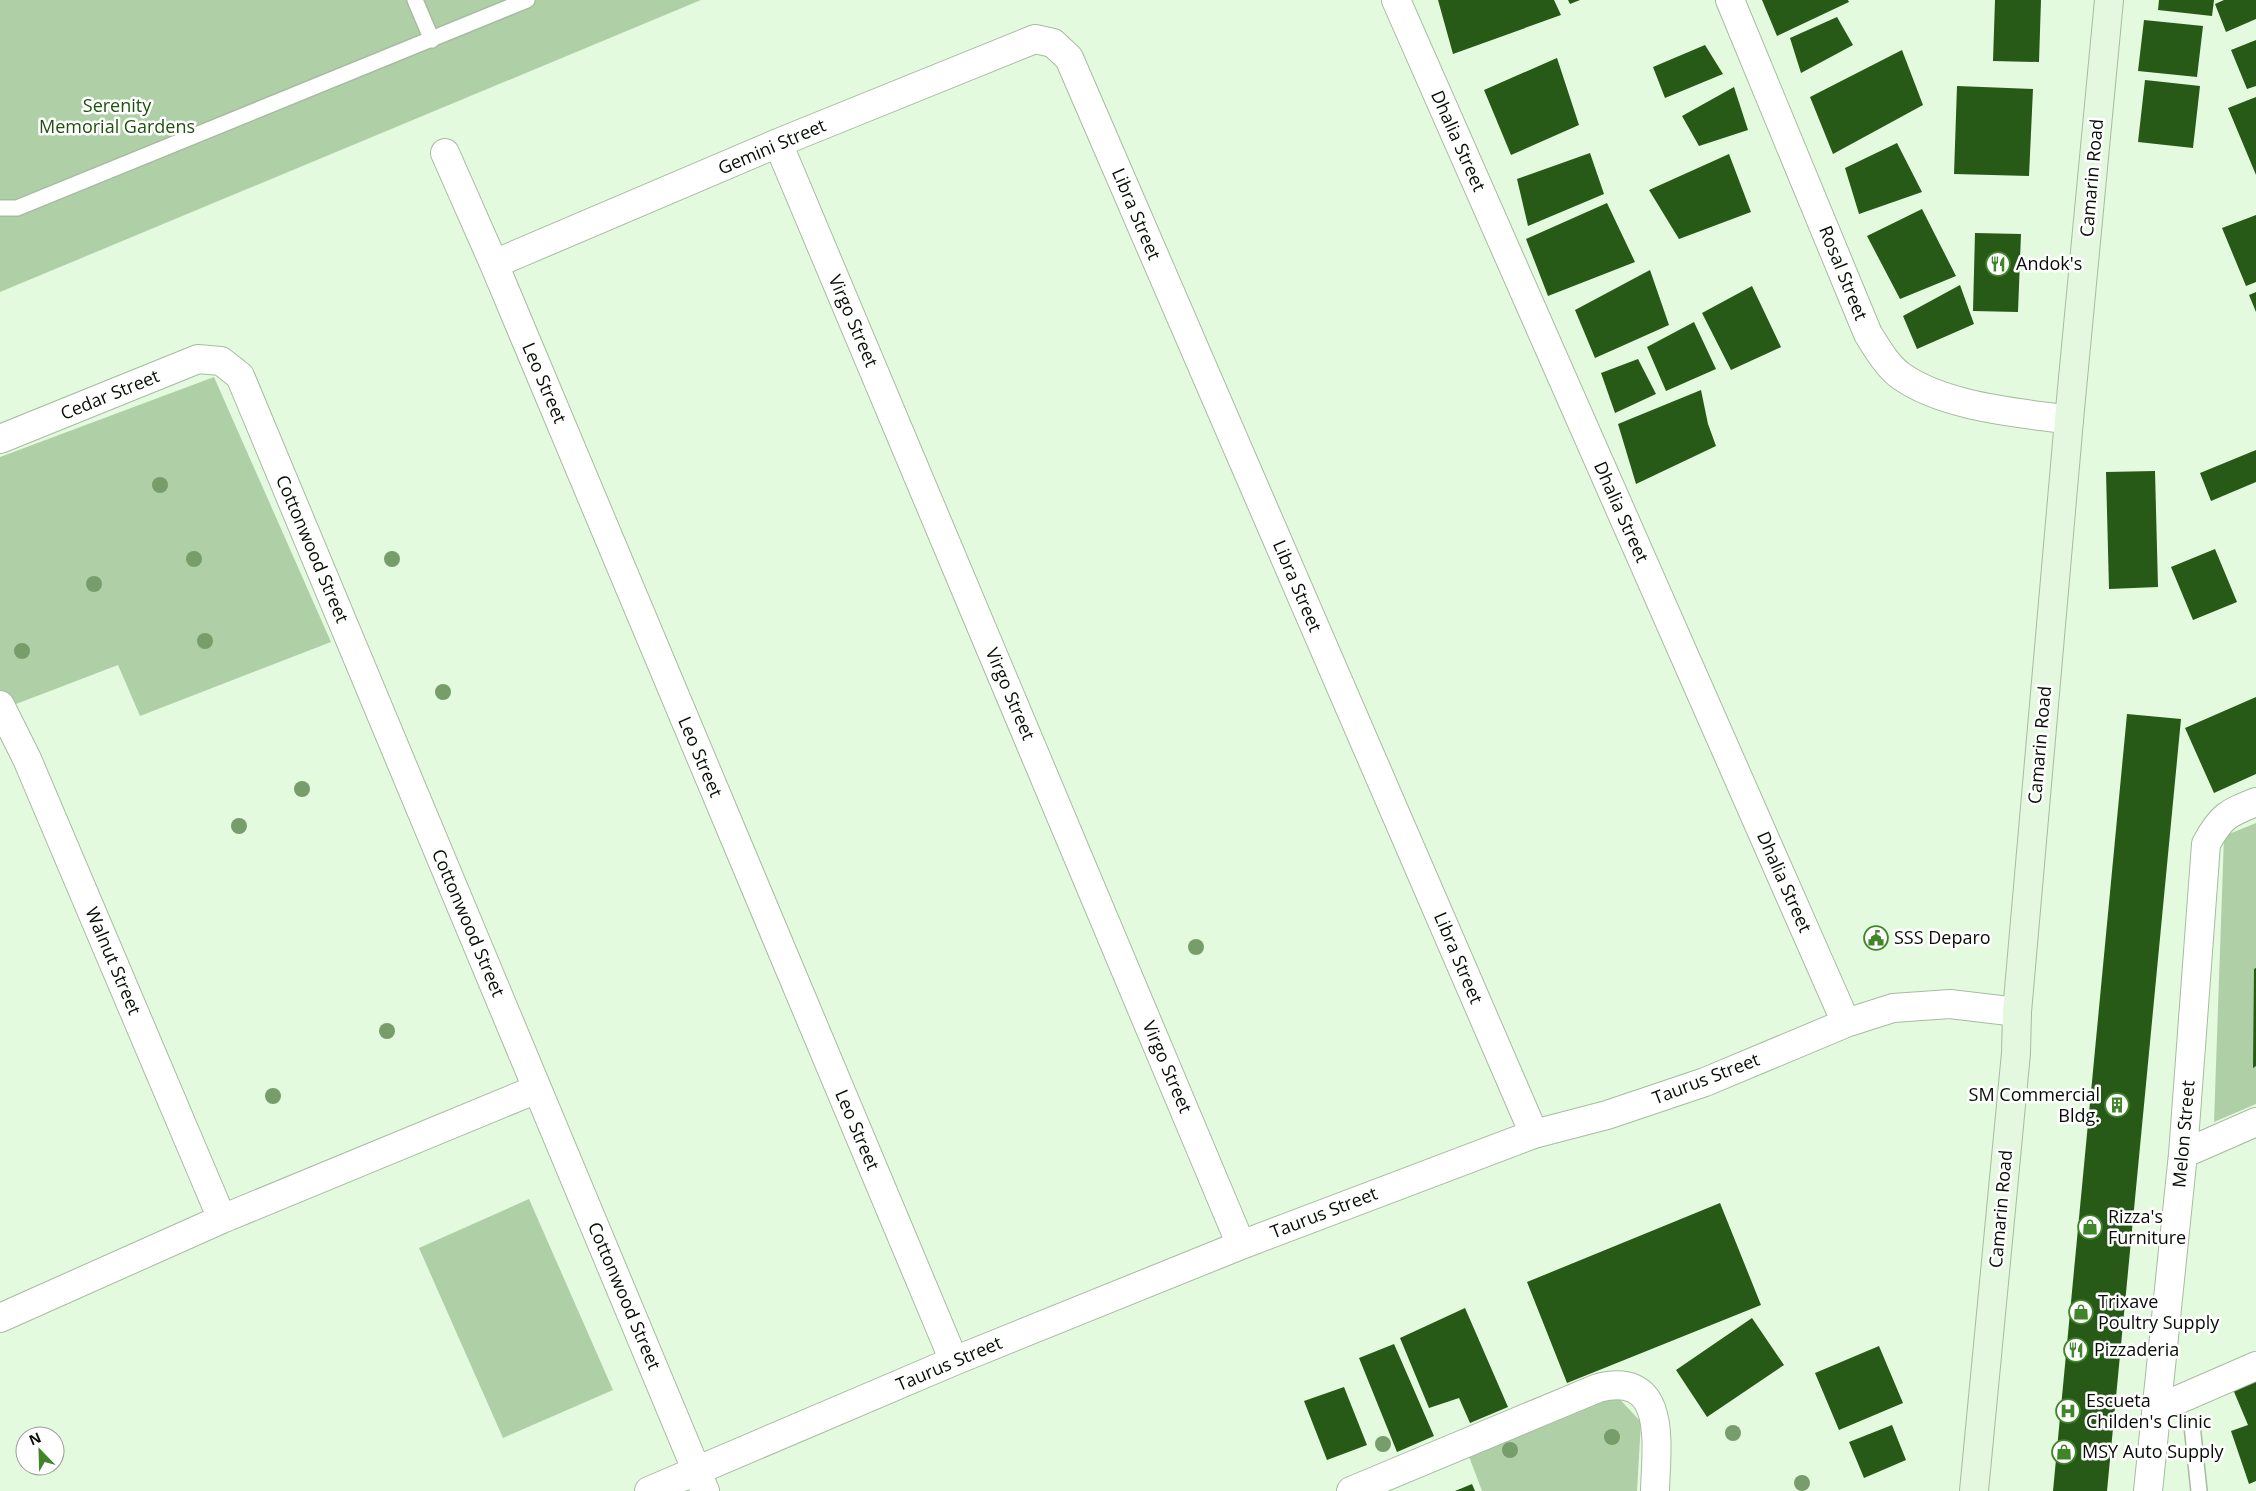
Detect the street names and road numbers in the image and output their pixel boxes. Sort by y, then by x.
street label: Dhalia Street [1426,86,1492,195]
street label: Gemini Street [714,113,829,180]
street label: Camarin Road [2074,118,2108,238]
street label: Libra Street [1107,164,1167,263]
street label: Rosal Street [1814,222,1874,323]
street label: Virgo Street [824,271,884,370]
street label: Leo Street [517,339,573,427]
street label: Cedar Street [57,363,163,425]
street label: Dhalia Street [1589,457,1655,566]
street label: Cottonwood Street [271,471,355,626]
street label: Libra Street [1268,536,1328,635]
street label: Virgo Street [981,644,1041,743]
street label: Camarin Road [2022,685,2056,805]
street label: Leo Street [673,713,729,801]
street label: Dhalia Street [1752,827,1818,936]
street label: Cottonwood Street [427,845,511,1000]
street label: Walnut Street [80,903,147,1018]
street label: Libra Street [1429,908,1489,1007]
street label: Virgo Street [1138,1017,1198,1116]
street label: Taurus Street [1649,1047,1763,1109]
street label: Melon Street [2166,1079,2200,1189]
street label: Leo Street [830,1086,886,1174]
street label: Camarin Road [1983,1149,2017,1269]
street label: Taurus Street [1267,1181,1381,1243]
street label: Cottonwood Street [583,1218,667,1373]
street label: Taurus Street [892,1330,1005,1396]

